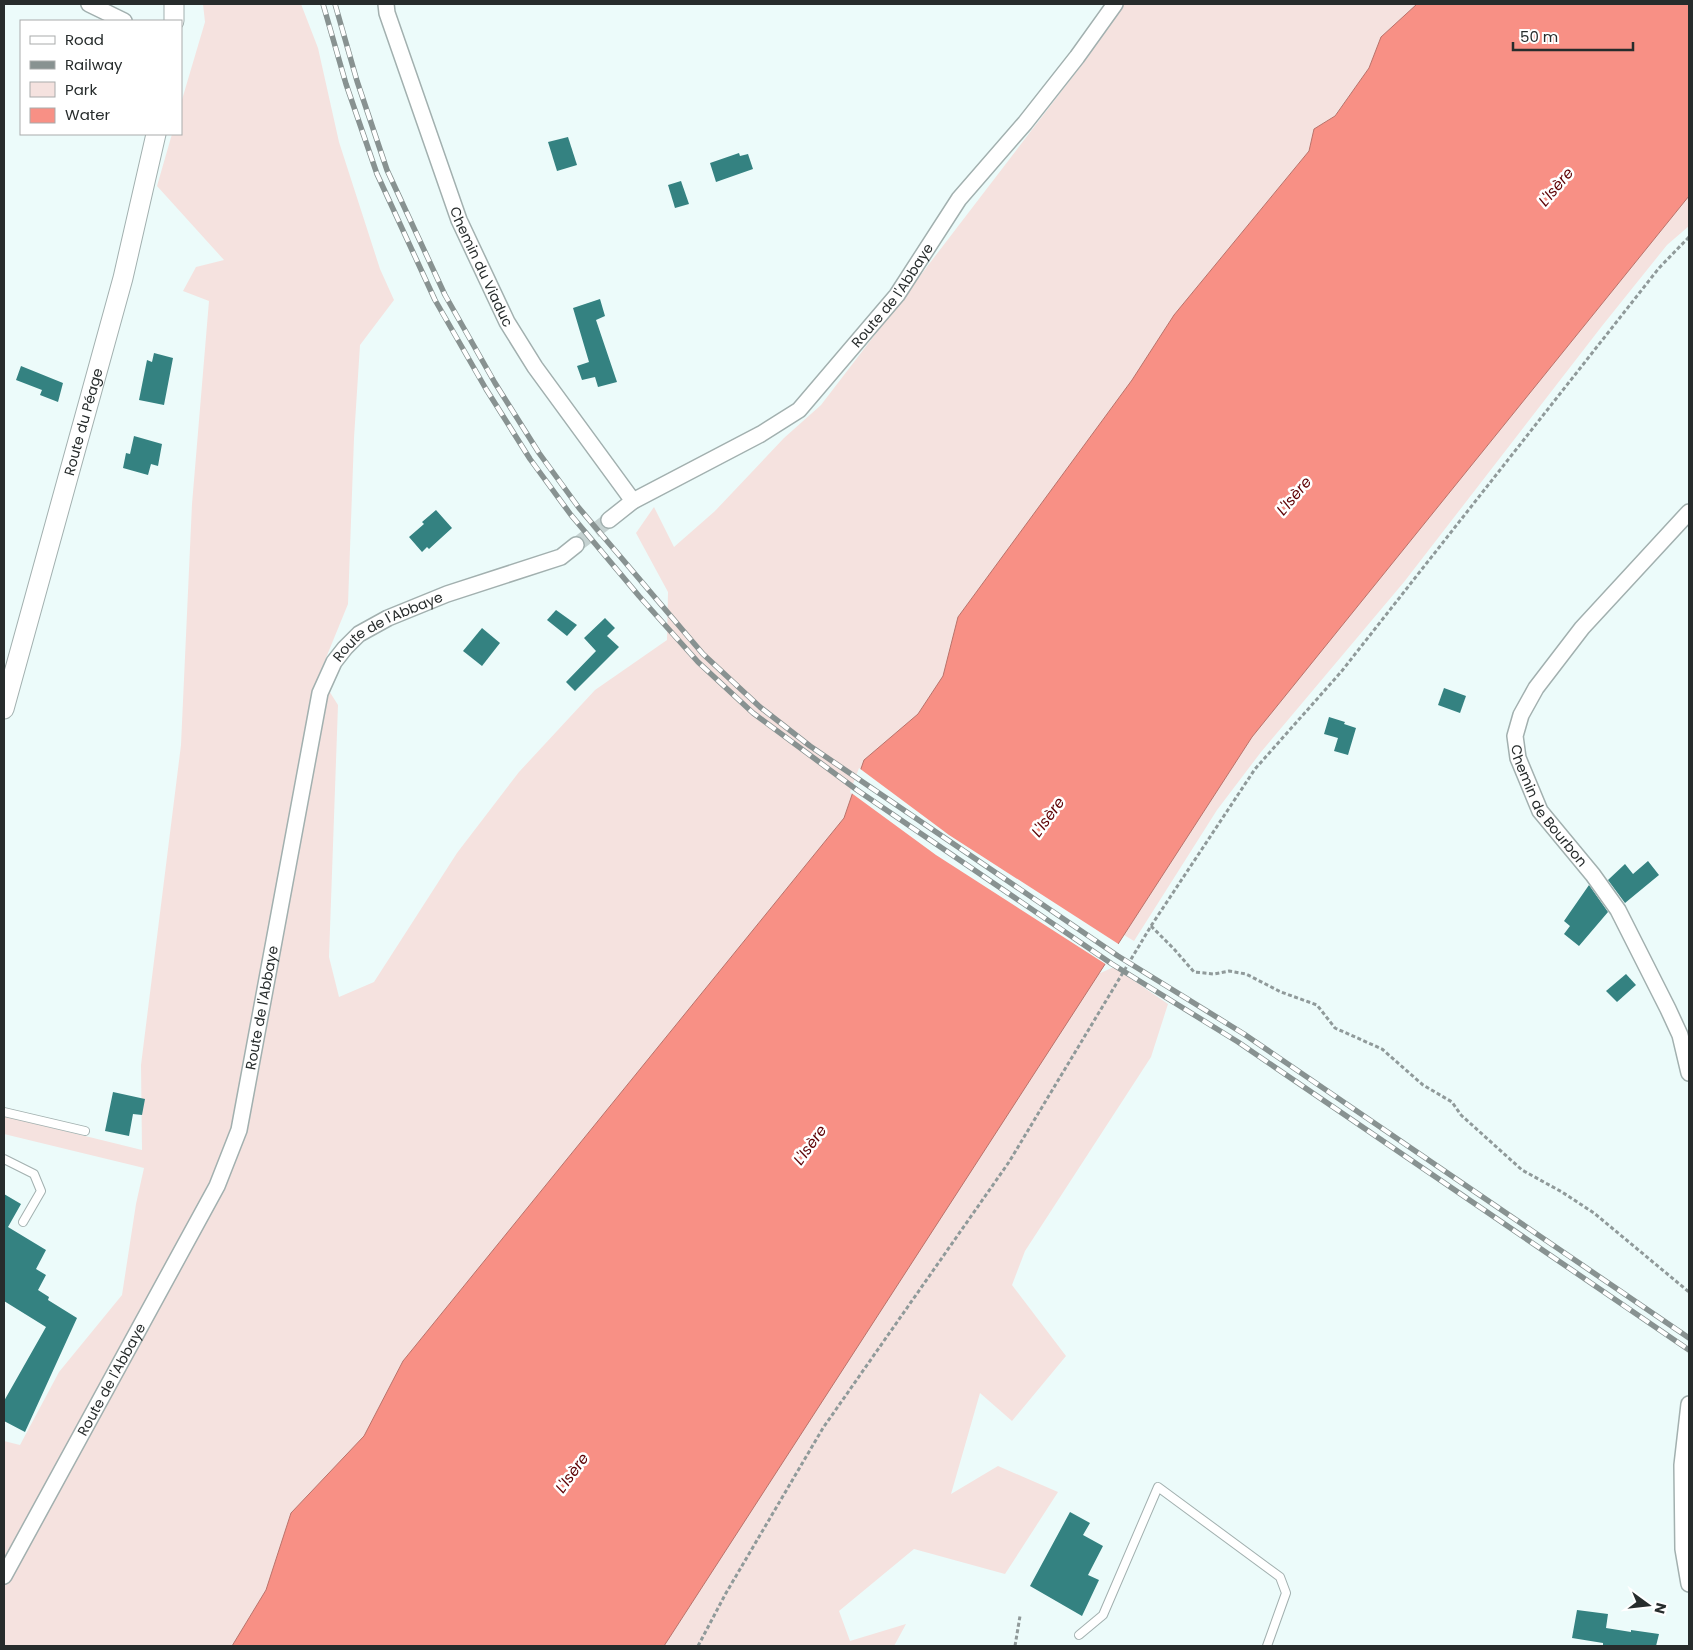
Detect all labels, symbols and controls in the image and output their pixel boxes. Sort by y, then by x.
legend [20,20,182,135]
scale bar [1513,20,1633,52]
text: 50 m [1520,26,1558,47]
text: Road [65,29,104,50]
text: Railway [65,54,123,75]
text: Park [65,79,97,100]
text: Water [65,104,111,125]
water label: L'Isère [1533,163,1578,211]
street label: Chemin du Viaduc [445,204,518,331]
street label: Route de l'Abbaye [846,239,938,352]
street label: Route du Péage [59,365,108,478]
water label: L'Isère [1271,472,1316,520]
street label: Route de l'Abbaye [328,587,446,666]
street label: Chemin de Bourbon [1506,743,1592,871]
water label: L'Isère [1026,792,1069,841]
street label: Route de l'Abbaye [240,944,283,1071]
water label: L'Isère [788,1120,831,1169]
street label: Route de l'Abbaye [72,1319,150,1440]
water label: L'Isère [550,1448,593,1497]
north arrow [1623,1580,1673,1630]
text: N [1650,1601,1672,1616]

